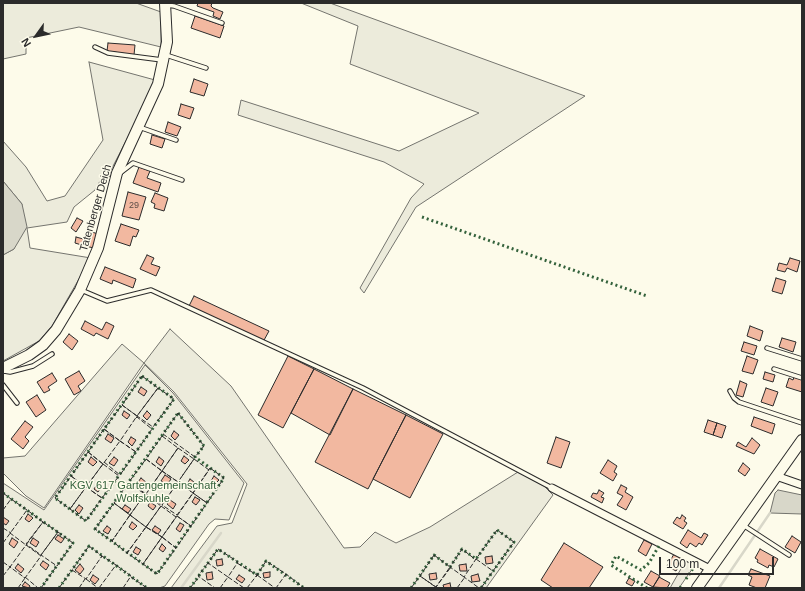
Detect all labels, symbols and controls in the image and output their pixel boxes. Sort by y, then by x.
north arrow [16,16,56,56]
text: N [19,36,33,49]
street label: Tatenberger Deich [77,163,115,253]
house number: 29 [129,201,139,211]
park label: KGV 617 Gartengemeinschaft Wolfskuhle [70,479,216,505]
scale bar [661,549,776,575]
text: 100 m [666,557,699,571]

